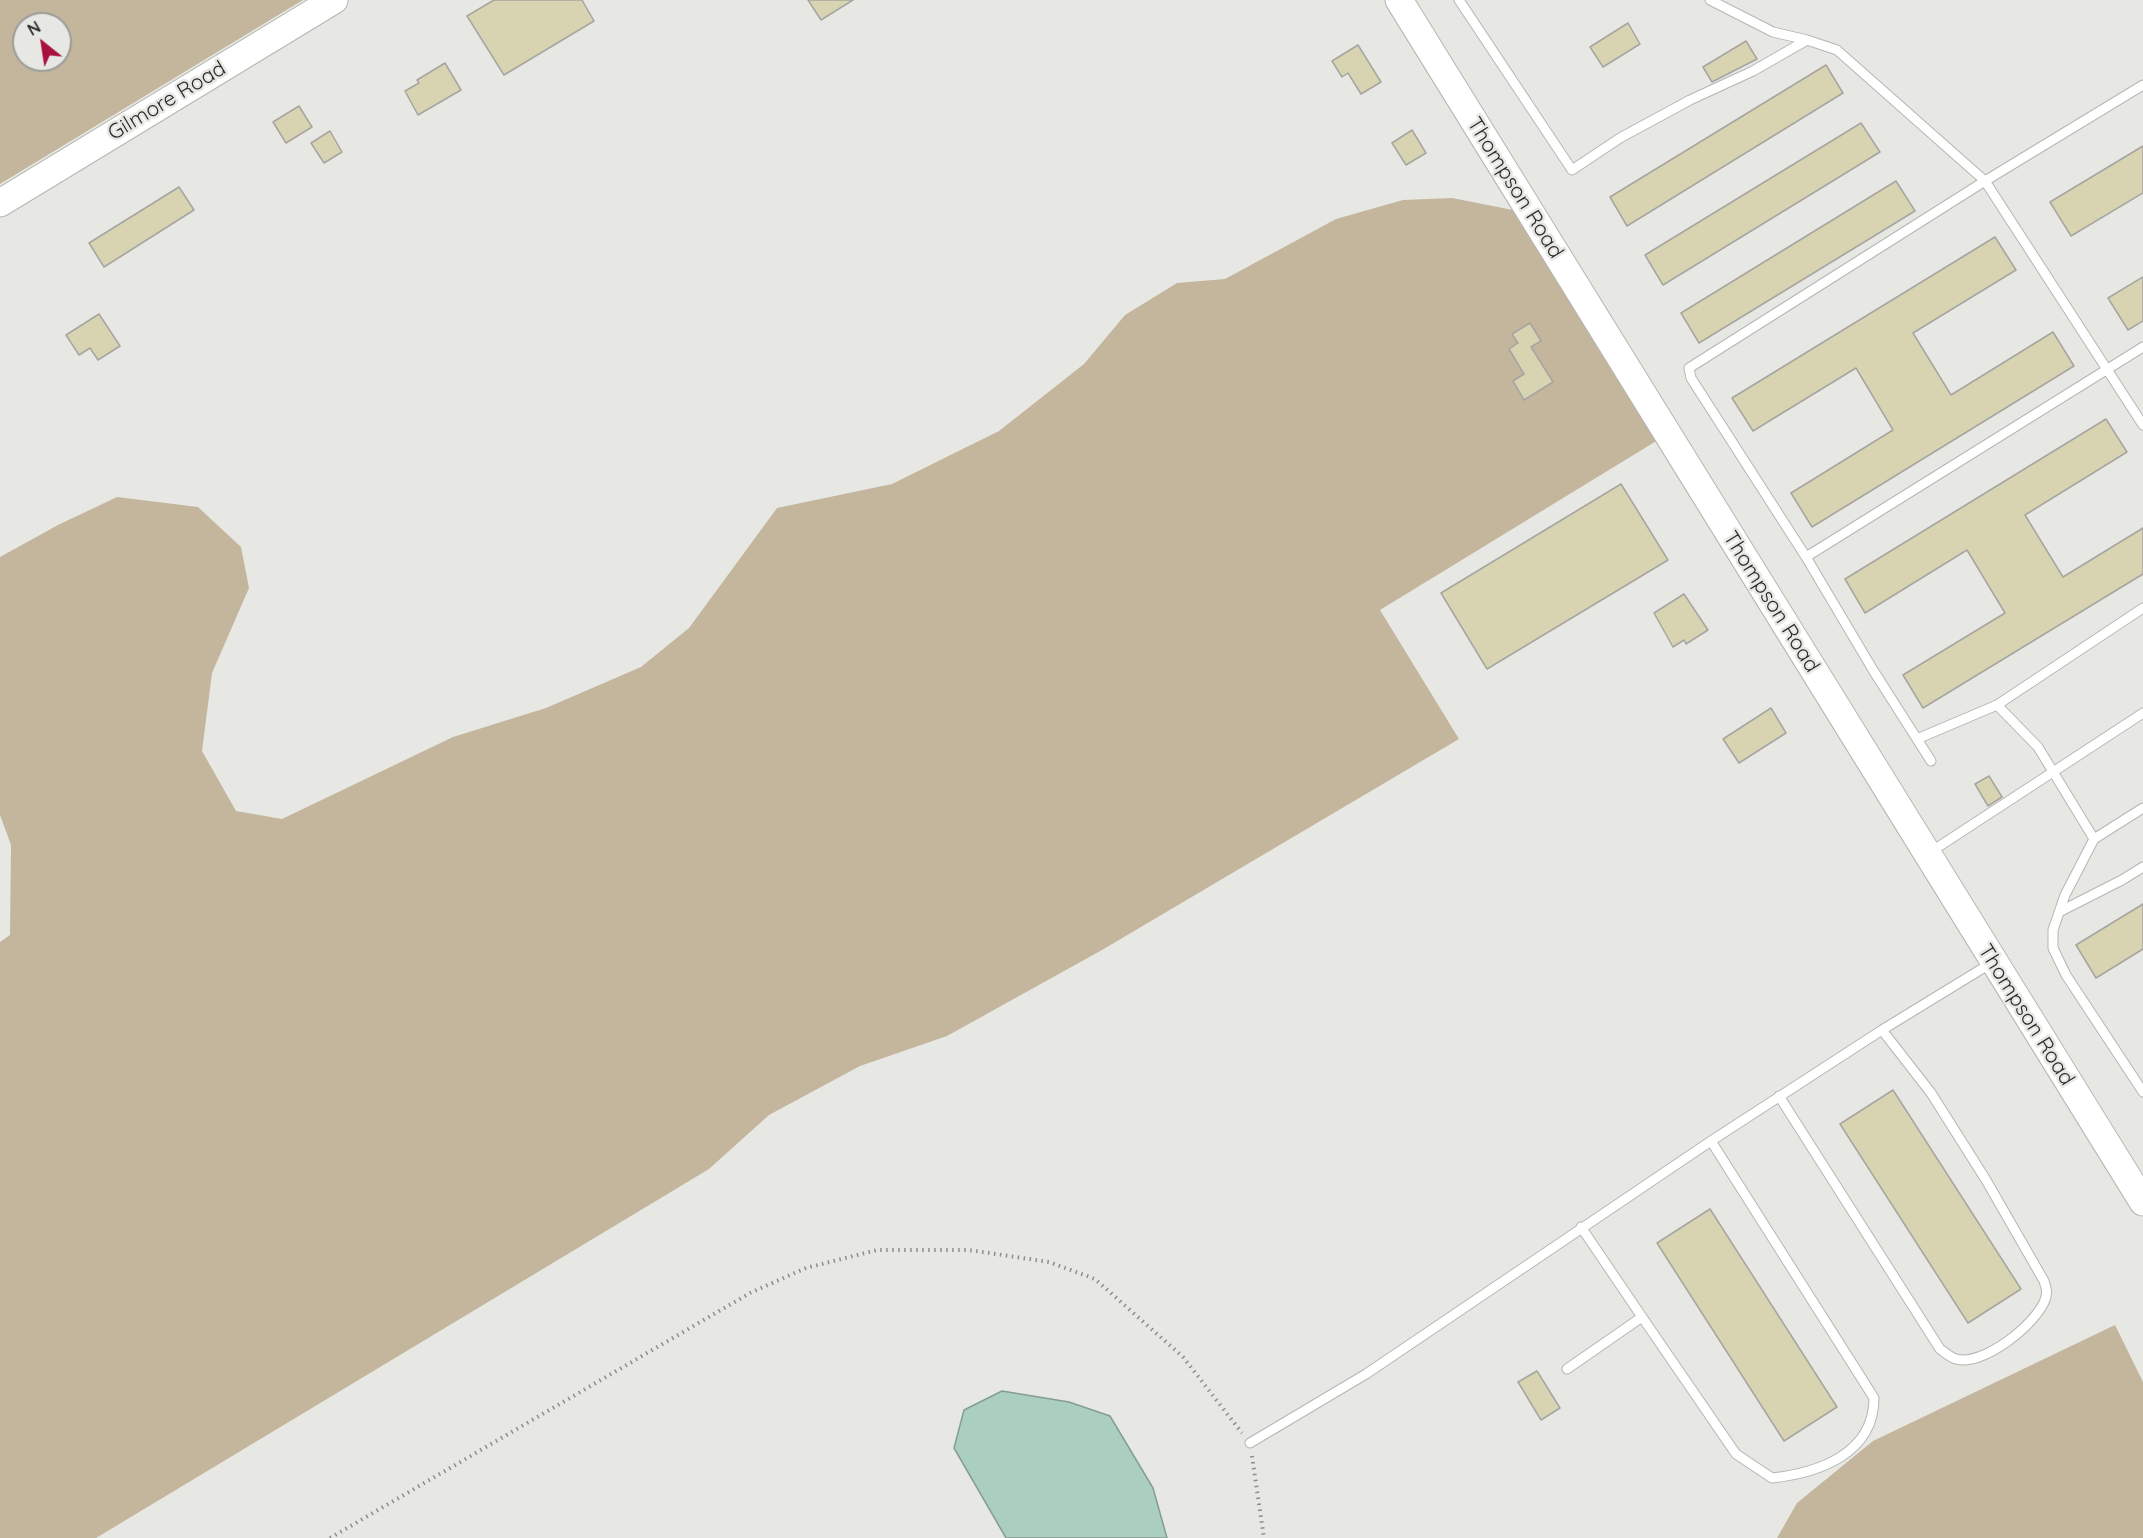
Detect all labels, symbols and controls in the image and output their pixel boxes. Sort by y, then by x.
north arrow [12,12,72,72]
text: N [24,17,44,40]
street label: Gilmore Road [103,56,231,146]
street label: Thompson Road [1461,113,1569,263]
street label: Thompson Road [1717,527,1825,677]
street label: Thompson Road [1972,940,2080,1090]

